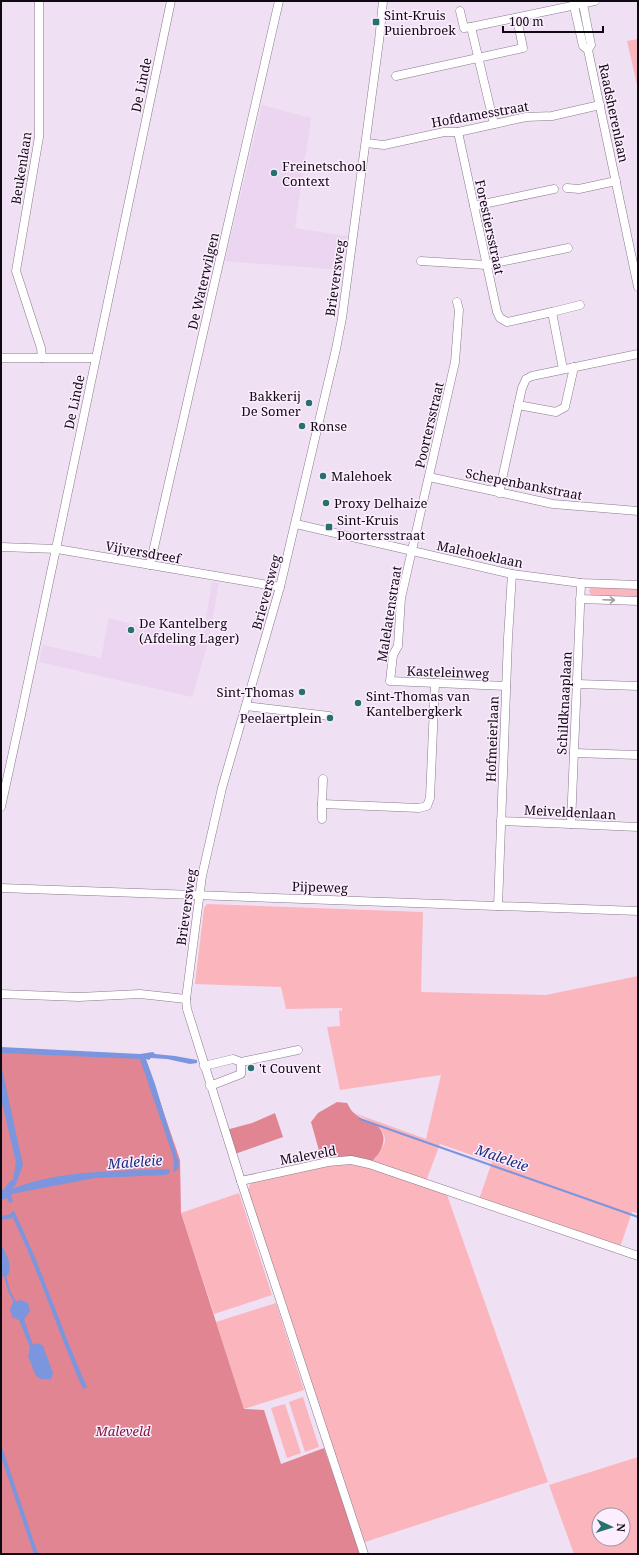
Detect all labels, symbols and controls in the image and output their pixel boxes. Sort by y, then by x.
place label: Sint-Kruis Puienbroek [384,6,456,39]
scale bar [503,8,603,34]
text: 100 m [509,13,544,30]
marker: Sint-Kruis Puienbroek [371,17,381,27]
street label: De Linde [126,56,156,114]
street label: Raadsherenlaan [595,62,633,165]
street label: Hofdamesstraat [430,97,530,131]
street label: Beukenlaan [6,130,36,206]
place label: Freinetschool Context [282,157,366,190]
marker: Freinetschool Context [269,168,279,178]
street label: Forestiersstraat [471,178,509,277]
street label: De Waterwilgen [183,230,223,331]
street label: Brieversweg [321,238,349,318]
street label: De Linde [59,373,89,431]
street label: Poortersstraat [410,380,448,470]
place label: Bakkerij De Somer [241,387,301,420]
marker: Bakkerij De Somer [304,398,314,408]
place label: Ronse [310,417,347,435]
marker: Ronse [297,421,307,431]
street label: Schepenbankstraat [464,464,584,504]
place label: Malehoek [331,467,392,485]
marker: Malehoek [318,471,328,481]
place label: Proxy Delhaize [334,494,428,512]
marker: Proxy Delhaize [321,498,331,508]
place label: Sint-Kruis Poortersstraat [337,511,425,544]
marker: Sint-Kruis Poortersstraat [324,522,334,532]
street label: Malehoeklaan [435,536,525,572]
street label: Vijversdreef [104,537,183,568]
street label: Brieversweg [247,552,285,632]
street label: Malelatenstraat [373,564,406,663]
one-way arrow [602,596,615,604]
place label: De Kantelberg (Afdeling Lager) [139,614,239,647]
marker: De Kantelberg (Afdeling Lager) [126,625,136,635]
street label: Schildknaaplaan [552,650,576,755]
street label: Kasteleinweg [406,662,490,682]
place label: Sint-Thomas [217,683,294,701]
marker: Sint-Thomas [297,687,307,697]
place label: Sint-Thomas van Kantelbergkerk [366,687,471,720]
street label: Hofmeierlaan [482,695,503,782]
marker: Sint-Thomas van Kantelbergkerk [353,698,363,708]
place label: Peelaertplein [240,709,323,727]
marker: Peelaertplein [325,713,335,723]
street label: Meiveldenlaan [523,801,617,823]
street label: Brieversweg [172,867,200,947]
street label: Pijpeweg [292,877,348,897]
place label: 't Couvent [259,1059,321,1077]
marker: 't Couvent [246,1063,256,1073]
water label: Maleleie [472,1139,531,1175]
street label: Maleveld [278,1141,338,1169]
water label: Maleleie [106,1150,163,1173]
park label: Maleveld [95,1422,151,1440]
north arrow [591,1507,631,1547]
text: N [614,1523,629,1533]

